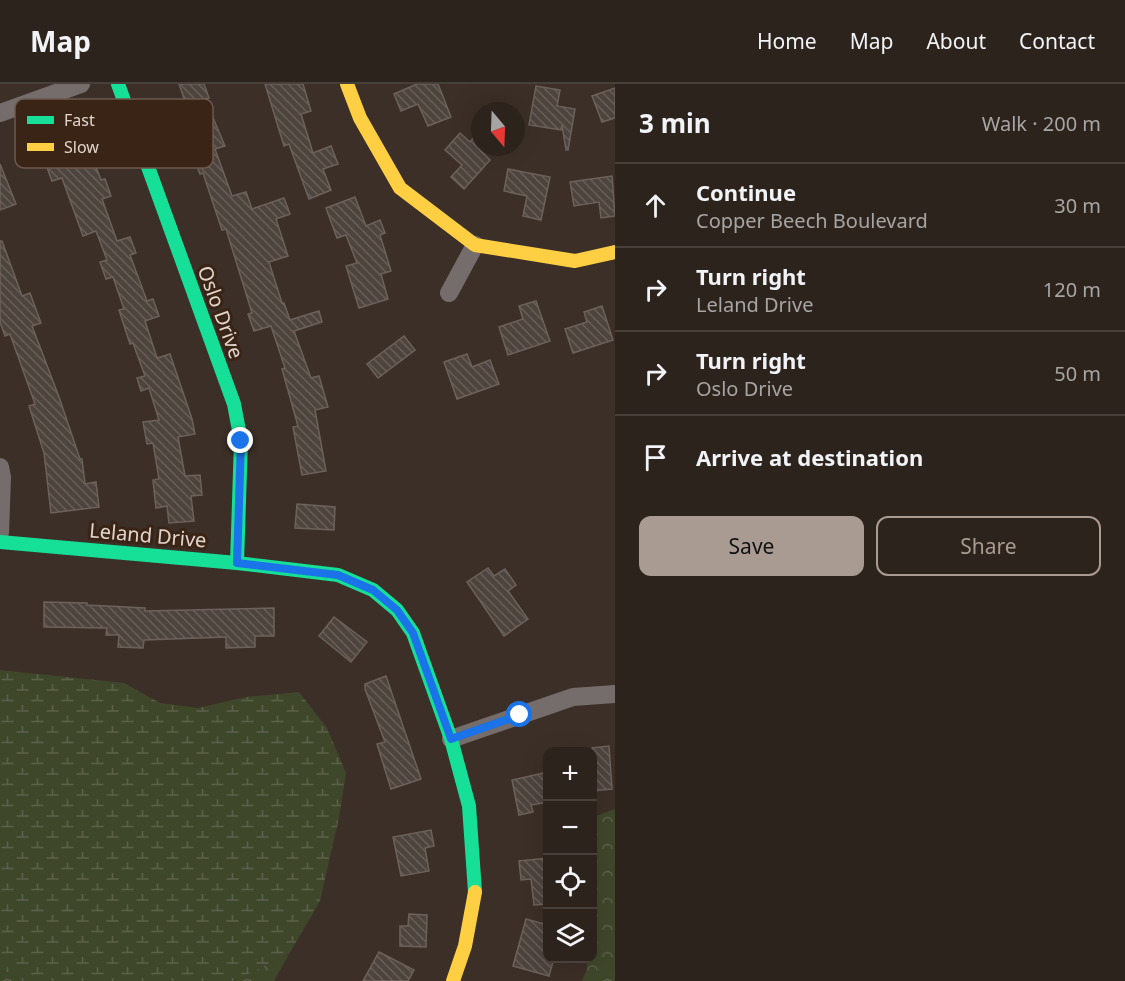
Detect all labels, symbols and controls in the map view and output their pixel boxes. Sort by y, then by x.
text: Map [30,22,91,60]
text: Home [757,27,817,55]
text: Map [850,27,893,55]
text: About [926,27,986,55]
text: Contact [1019,27,1095,55]
legend [15,99,213,168]
north arrow [471,102,525,156]
text: 3 min [639,105,711,141]
text: Fast [64,109,95,131]
text: Walk · 200 m [982,110,1101,137]
text: Slow [64,136,99,158]
text: Continue [696,177,796,207]
icon: ahead [639,189,672,222]
text: 30 m [1054,192,1101,219]
text: Copper Beech Boulevard [696,207,928,234]
text: Turn right [696,261,806,291]
street label: Oslo Drive [192,262,250,362]
icon: right [639,273,672,306]
text: 120 m [1043,276,1101,303]
text: Leland Drive [696,291,813,318]
text: Turn right [696,345,806,375]
icon: right [639,357,672,390]
text: 50 m [1054,360,1101,387]
text: Oslo Drive [696,375,793,402]
route end [227,427,253,453]
icon: arrive [639,441,672,474]
text: Arrive at destination [696,442,923,472]
street label: Leland Drive [88,516,208,554]
button: Save [639,516,864,576]
button: Share [876,516,1101,576]
route start [506,701,532,727]
map controls [543,747,597,963]
button: + [543,747,597,801]
button: − [543,801,597,855]
button: locate [543,855,597,909]
button: layers [543,909,597,963]

